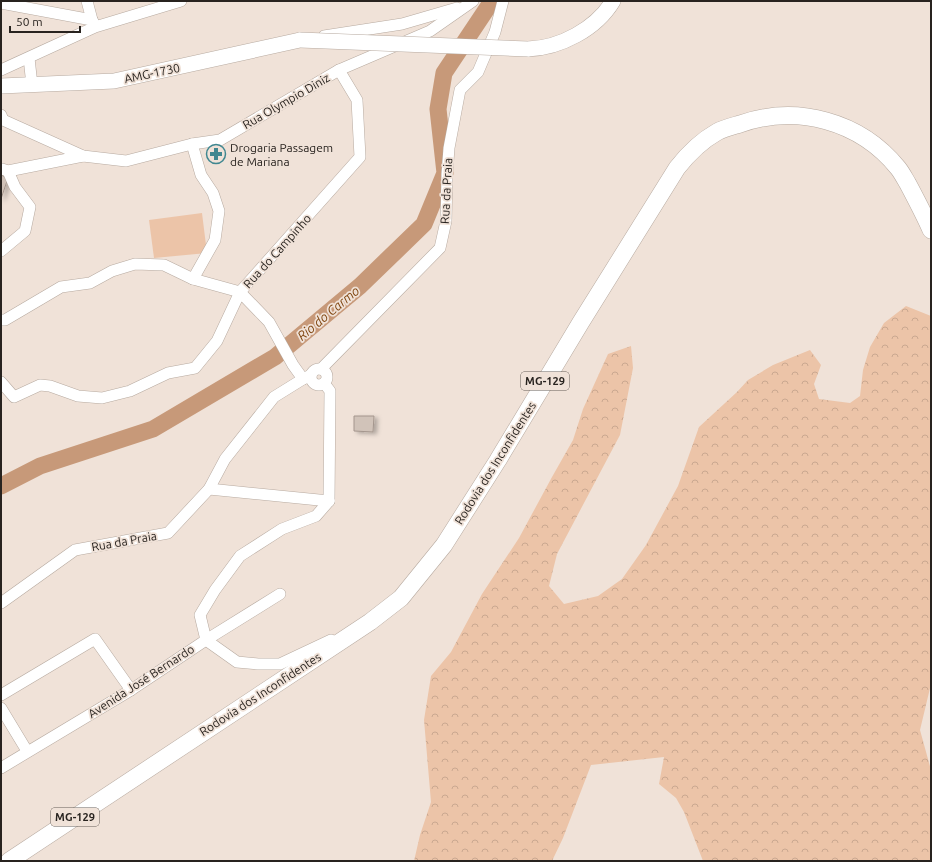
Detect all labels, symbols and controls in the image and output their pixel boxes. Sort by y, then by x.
scale bar [10,8,80,34]
text: 50 m [16,15,43,28]
street label: AMG-1730 [123,61,181,85]
street label: Rua Olympio Diniz [240,71,332,131]
place label: Drogaria Passagem de Mariana [230,141,333,168]
pharmacy icon: Drogaria Passagem de Mariana [205,143,227,165]
street label: Rua da Praia [438,158,454,224]
street label: Rua do Campinho [241,212,313,290]
water label: Rio do Carmo [294,283,362,343]
road number: MG-129 [521,372,569,390]
street label: Rodovia dos Inconfidentes [452,399,538,527]
street label: Rua da Praia [90,529,158,553]
street label: Avenida José Bernardo [86,642,196,720]
street label: Rodovia dos Inconfidentes [197,650,323,738]
road number: MG-129 [51,808,99,826]

